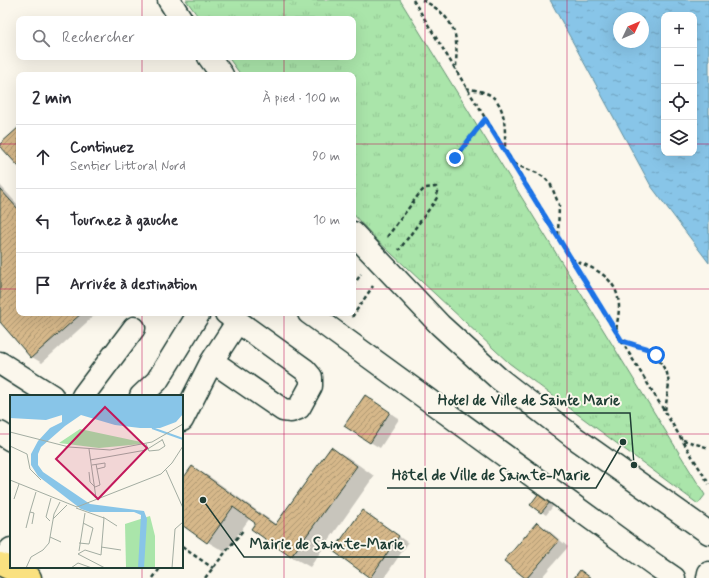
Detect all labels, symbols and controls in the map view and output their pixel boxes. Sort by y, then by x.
north arrow [613,12,649,48]
map controls [661,12,697,156]
button: + [661,12,697,48]
search box [16,16,356,60]
icon: search [30,27,52,49]
text: Rechercher [62,28,135,48]
button: − [661,48,697,84]
button: locate [661,84,697,120]
text: 2 min [32,87,72,109]
text: À pied · 100 m [262,90,340,107]
button: layers [661,120,697,156]
text: Continuez [70,138,134,158]
icon: ahead [32,146,54,168]
text: 90 m [312,148,340,165]
route end [446,149,464,167]
text: Sentier Littoral Nord [70,158,186,175]
icon: left [32,210,54,232]
text: Tournez à gauche [70,211,178,231]
text: 10 m [313,212,340,229]
icon: arrive [32,274,54,296]
text: Arrivée à destination [70,275,197,295]
route start [647,346,665,364]
callout: Hotel de Ville de Sainte Marie [428,386,630,413]
text: Hotel de Ville de Sainte Marie [438,391,620,411]
inset map [10,395,183,568]
callout: Hôtel de Ville de Sainte-Marie [387,461,596,488]
text: Hôtel de Ville de Sainte-Marie [392,466,590,486]
callout: Mairie de Sainte-Marie [244,530,410,557]
text: Mairie de Sainte-Marie [250,535,404,555]

